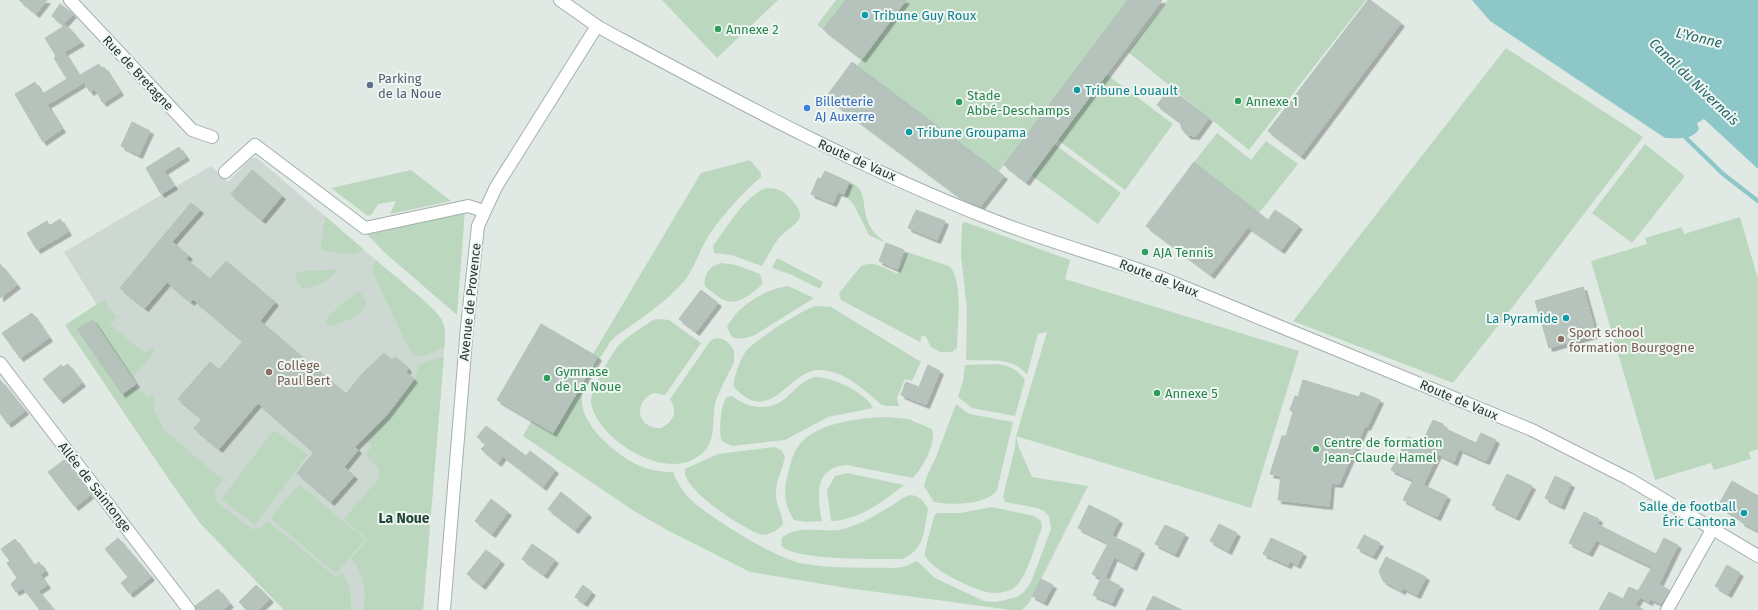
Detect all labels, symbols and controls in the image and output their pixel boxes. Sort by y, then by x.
place label: Tribune Guy Roux [873,8,977,23]
marker: Tribune Guy Roux [860,10,870,20]
place label: Annexe 2 [726,22,779,37]
marker: Annexe 2 [713,24,723,34]
water label: L'Yonne [1674,24,1724,52]
street label: Rue de Bretagne [99,32,177,114]
water label: Canal du Nivernais [1646,35,1743,130]
place label: Parking de la Noue [378,71,442,101]
marker: Parking de la Noue [365,80,375,90]
place label: Tribune Louault [1085,83,1178,98]
marker: Tribune Louault [1072,85,1082,95]
place label: Stade Abbé-Deschamps [967,88,1070,118]
place label: Billetterie AJ Auxerre [815,94,875,124]
place label: Annexe 1 [1246,94,1298,109]
marker: Annexe 1 [1233,96,1243,106]
marker: Stade Abbé-Deschamps [954,97,964,107]
marker: Billetterie AJ Auxerre [802,103,812,113]
place label: Tribune Groupama [917,125,1026,140]
marker: Tribune Groupama [904,127,914,137]
street label: Route de Vaux [816,136,899,184]
street label: Avenue de Provence [456,242,484,362]
place label: AJA Tennis [1153,245,1213,260]
marker: AJA Tennis [1140,247,1150,257]
street label: Route de Vaux [1117,256,1201,300]
place label: La Pyramide [1486,311,1558,326]
marker: La Pyramide [1561,313,1571,323]
place label: Sport school formation Bourgogne [1569,325,1695,355]
marker: Sport school formation Bourgogne [1556,334,1566,344]
place label: Collège Paul Bert [277,358,331,388]
place label: Gymnase de La Noue [555,364,621,394]
marker: Collège Paul Bert [264,367,274,377]
marker: Gymnase de La Noue [542,373,552,383]
street label: Route de Vaux [1417,377,1501,424]
place label: Annexe 5 [1165,386,1218,401]
marker: Annexe 5 [1152,388,1162,398]
place label: Centre de formation Jean-Claude Hamel [1324,435,1443,465]
street label: Allée de Saintonge [55,439,135,535]
marker: Centre de formation Jean-Claude Hamel [1311,444,1321,454]
place label: Salle de football Éric Cantona [1639,499,1736,529]
marker: Salle de football Éric Cantona [1739,508,1749,518]
district label: La Noue [378,510,430,527]

